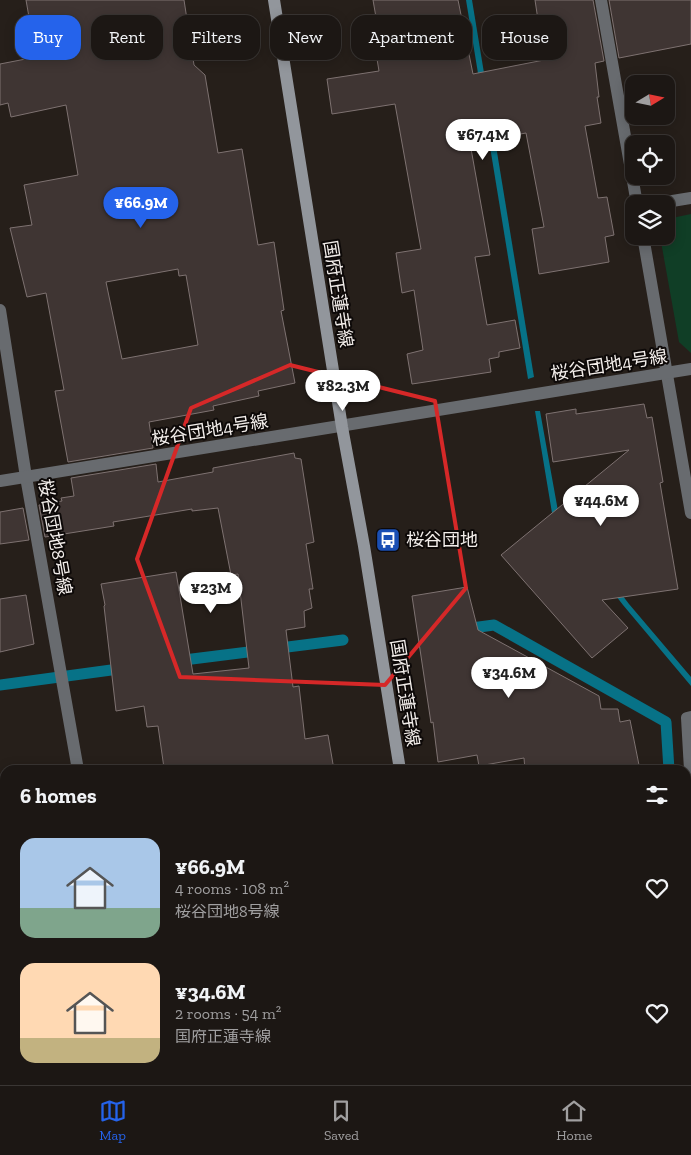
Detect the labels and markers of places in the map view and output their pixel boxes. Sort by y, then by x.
pin: ¥67.4M [442,119,524,161]
pin: ¥66.9M [100,186,182,229]
pin: ¥82.3M [302,370,384,412]
pin: ¥44.6M [560,484,642,527]
bus stop icon: 桜谷団地 [375,527,401,553]
place label: 桜谷団地 [406,529,478,551]
pin: ¥23M [181,572,241,614]
pin: ¥34.6M [468,656,550,699]

